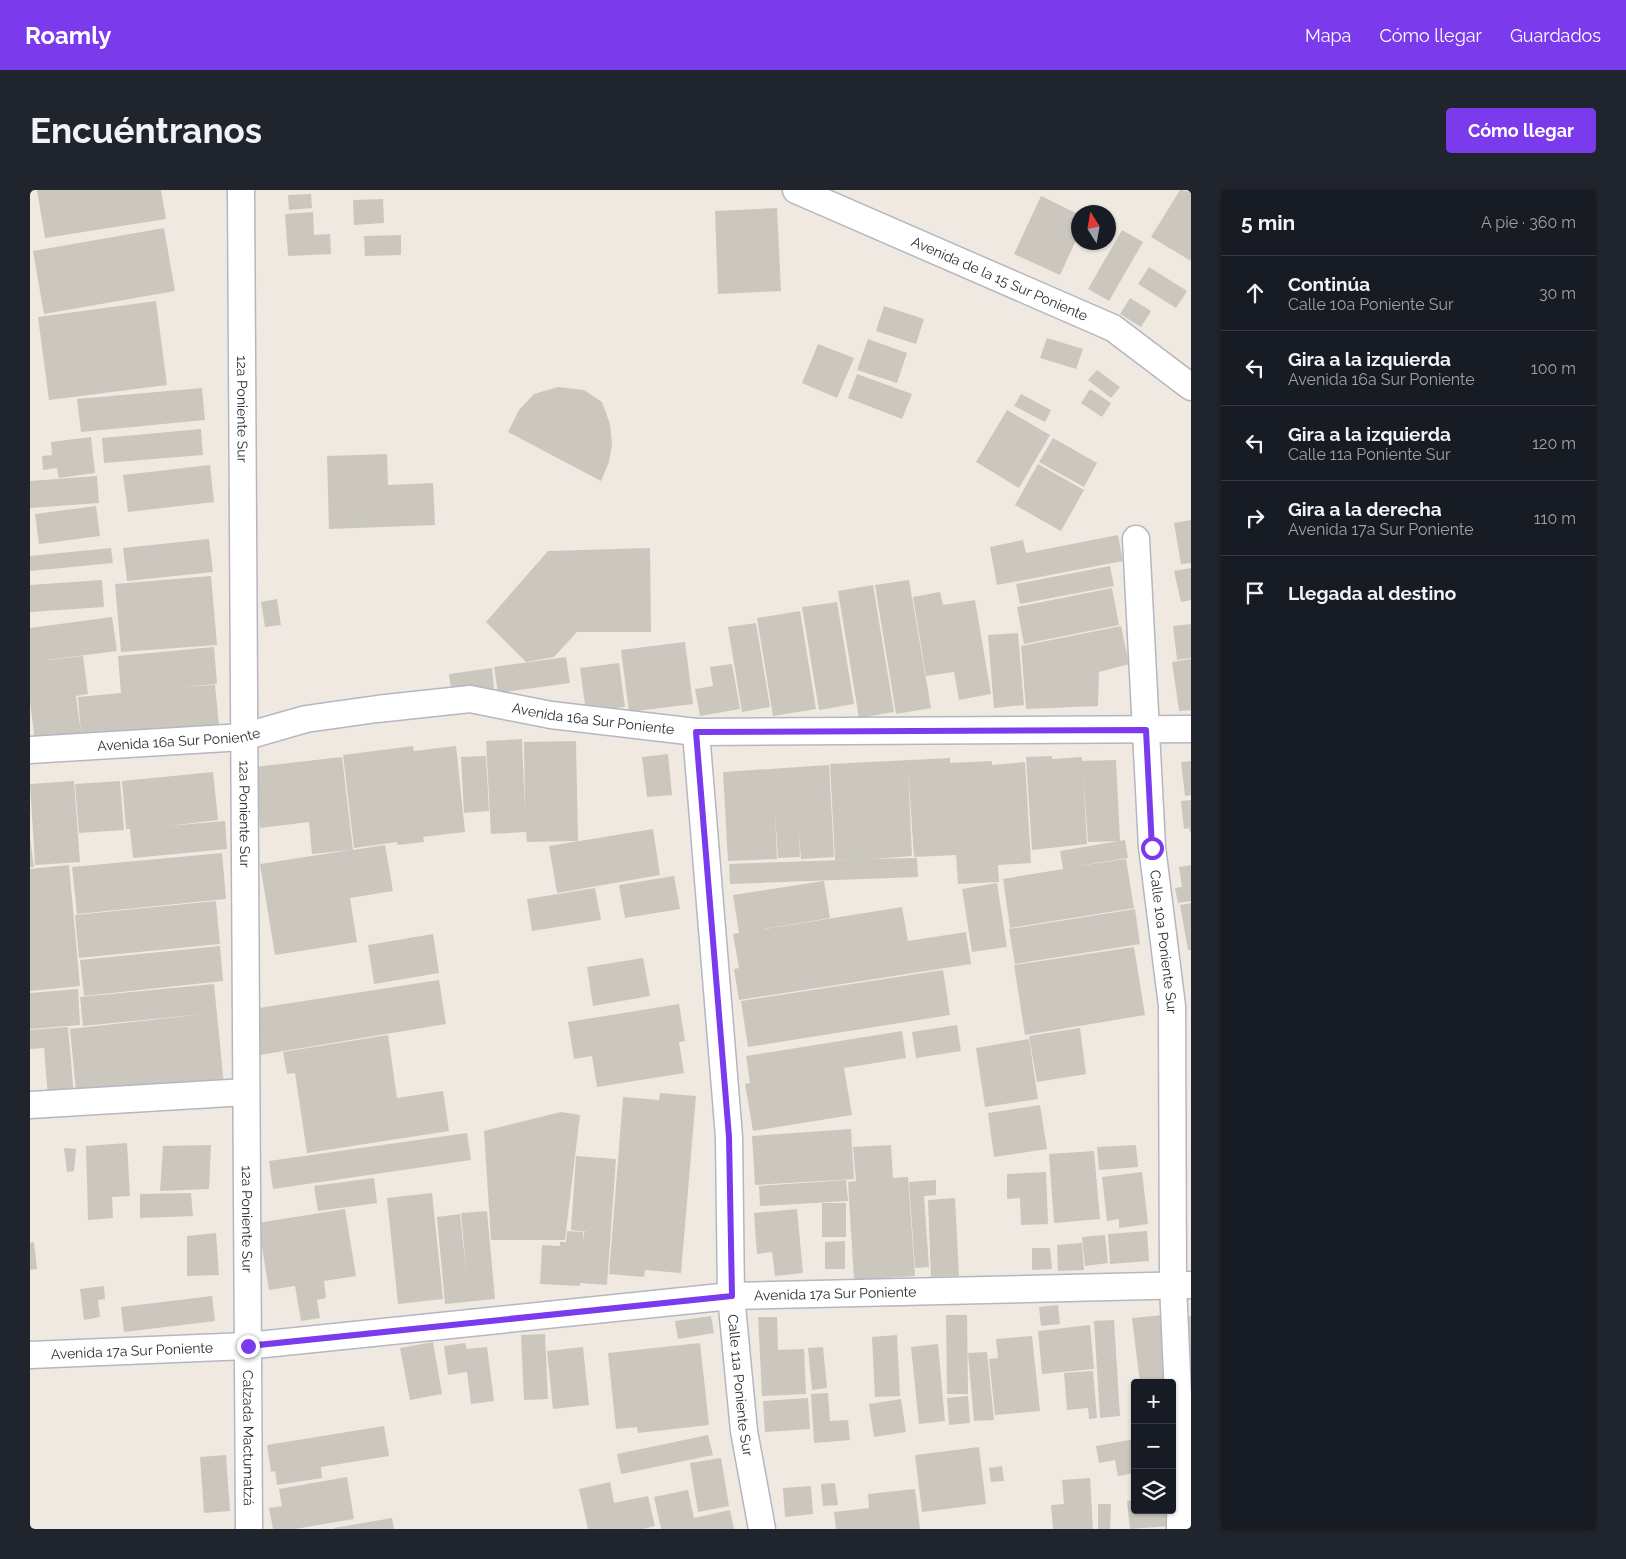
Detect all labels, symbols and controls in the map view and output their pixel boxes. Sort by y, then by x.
text: Roamly [25,21,111,50]
text: Mapa [1305,25,1351,46]
text: Cómo llegar [1379,25,1482,46]
text: Guardados [1510,25,1601,46]
button: Cómo llegar [1446,108,1596,153]
text: Encuéntranos [30,110,262,151]
north arrow [1071,205,1116,250]
text: 5 min [1241,210,1295,235]
text: A pie · 360 m [1481,213,1576,232]
street label: Avenida de la 15 Sur Poniente [909,233,1090,324]
text: Continúa [1288,273,1370,295]
icon: ahead [1241,279,1269,307]
text: 30 m [1539,284,1576,303]
text: Calle 10a Poniente Sur [1288,295,1454,314]
text: Gira a la izquierda [1288,348,1451,370]
icon: left [1241,354,1269,382]
street label: 12a Poniente Sur [234,355,251,463]
text: 100 m [1531,359,1576,378]
text: Avenida 16a Sur Poniente [1288,370,1475,389]
text: Gira a la izquierda [1288,423,1451,445]
icon: left [1241,429,1269,457]
text: 120 m [1532,434,1576,453]
text: Calle 11a Poniente Sur [1288,445,1451,464]
text: Gira a la derecha [1288,498,1442,520]
icon: right [1241,504,1269,532]
text: 110 m [1534,509,1576,528]
text: Avenida 17a Sur Poniente [1288,520,1474,539]
icon: arrive [1241,579,1269,607]
text: Llegada al destino [1288,582,1456,604]
street label: Avenida 16a Sur Poniente [511,699,675,737]
street label: Avenida 16a Sur Poniente [97,725,262,754]
street label: 12a Poniente Sur [236,760,253,868]
route start [1141,837,1164,860]
street label: Calle 10a Poniente Sur [1147,869,1180,1014]
street label: 12a Poniente Sur [239,1165,255,1273]
street label: Avenida 17a Sur Poniente [754,1284,917,1303]
street label: Calle 11a Poniente Sur [725,1314,756,1457]
route end [237,1335,260,1358]
street label: Avenida 17a Sur Poniente [50,1339,213,1362]
street label: Calzada Mactumatzá [240,1370,257,1506]
map controls [1131,1379,1176,1514]
button: + [1131,1379,1176,1424]
button: − [1131,1424,1176,1469]
button: layers [1131,1469,1176,1514]

